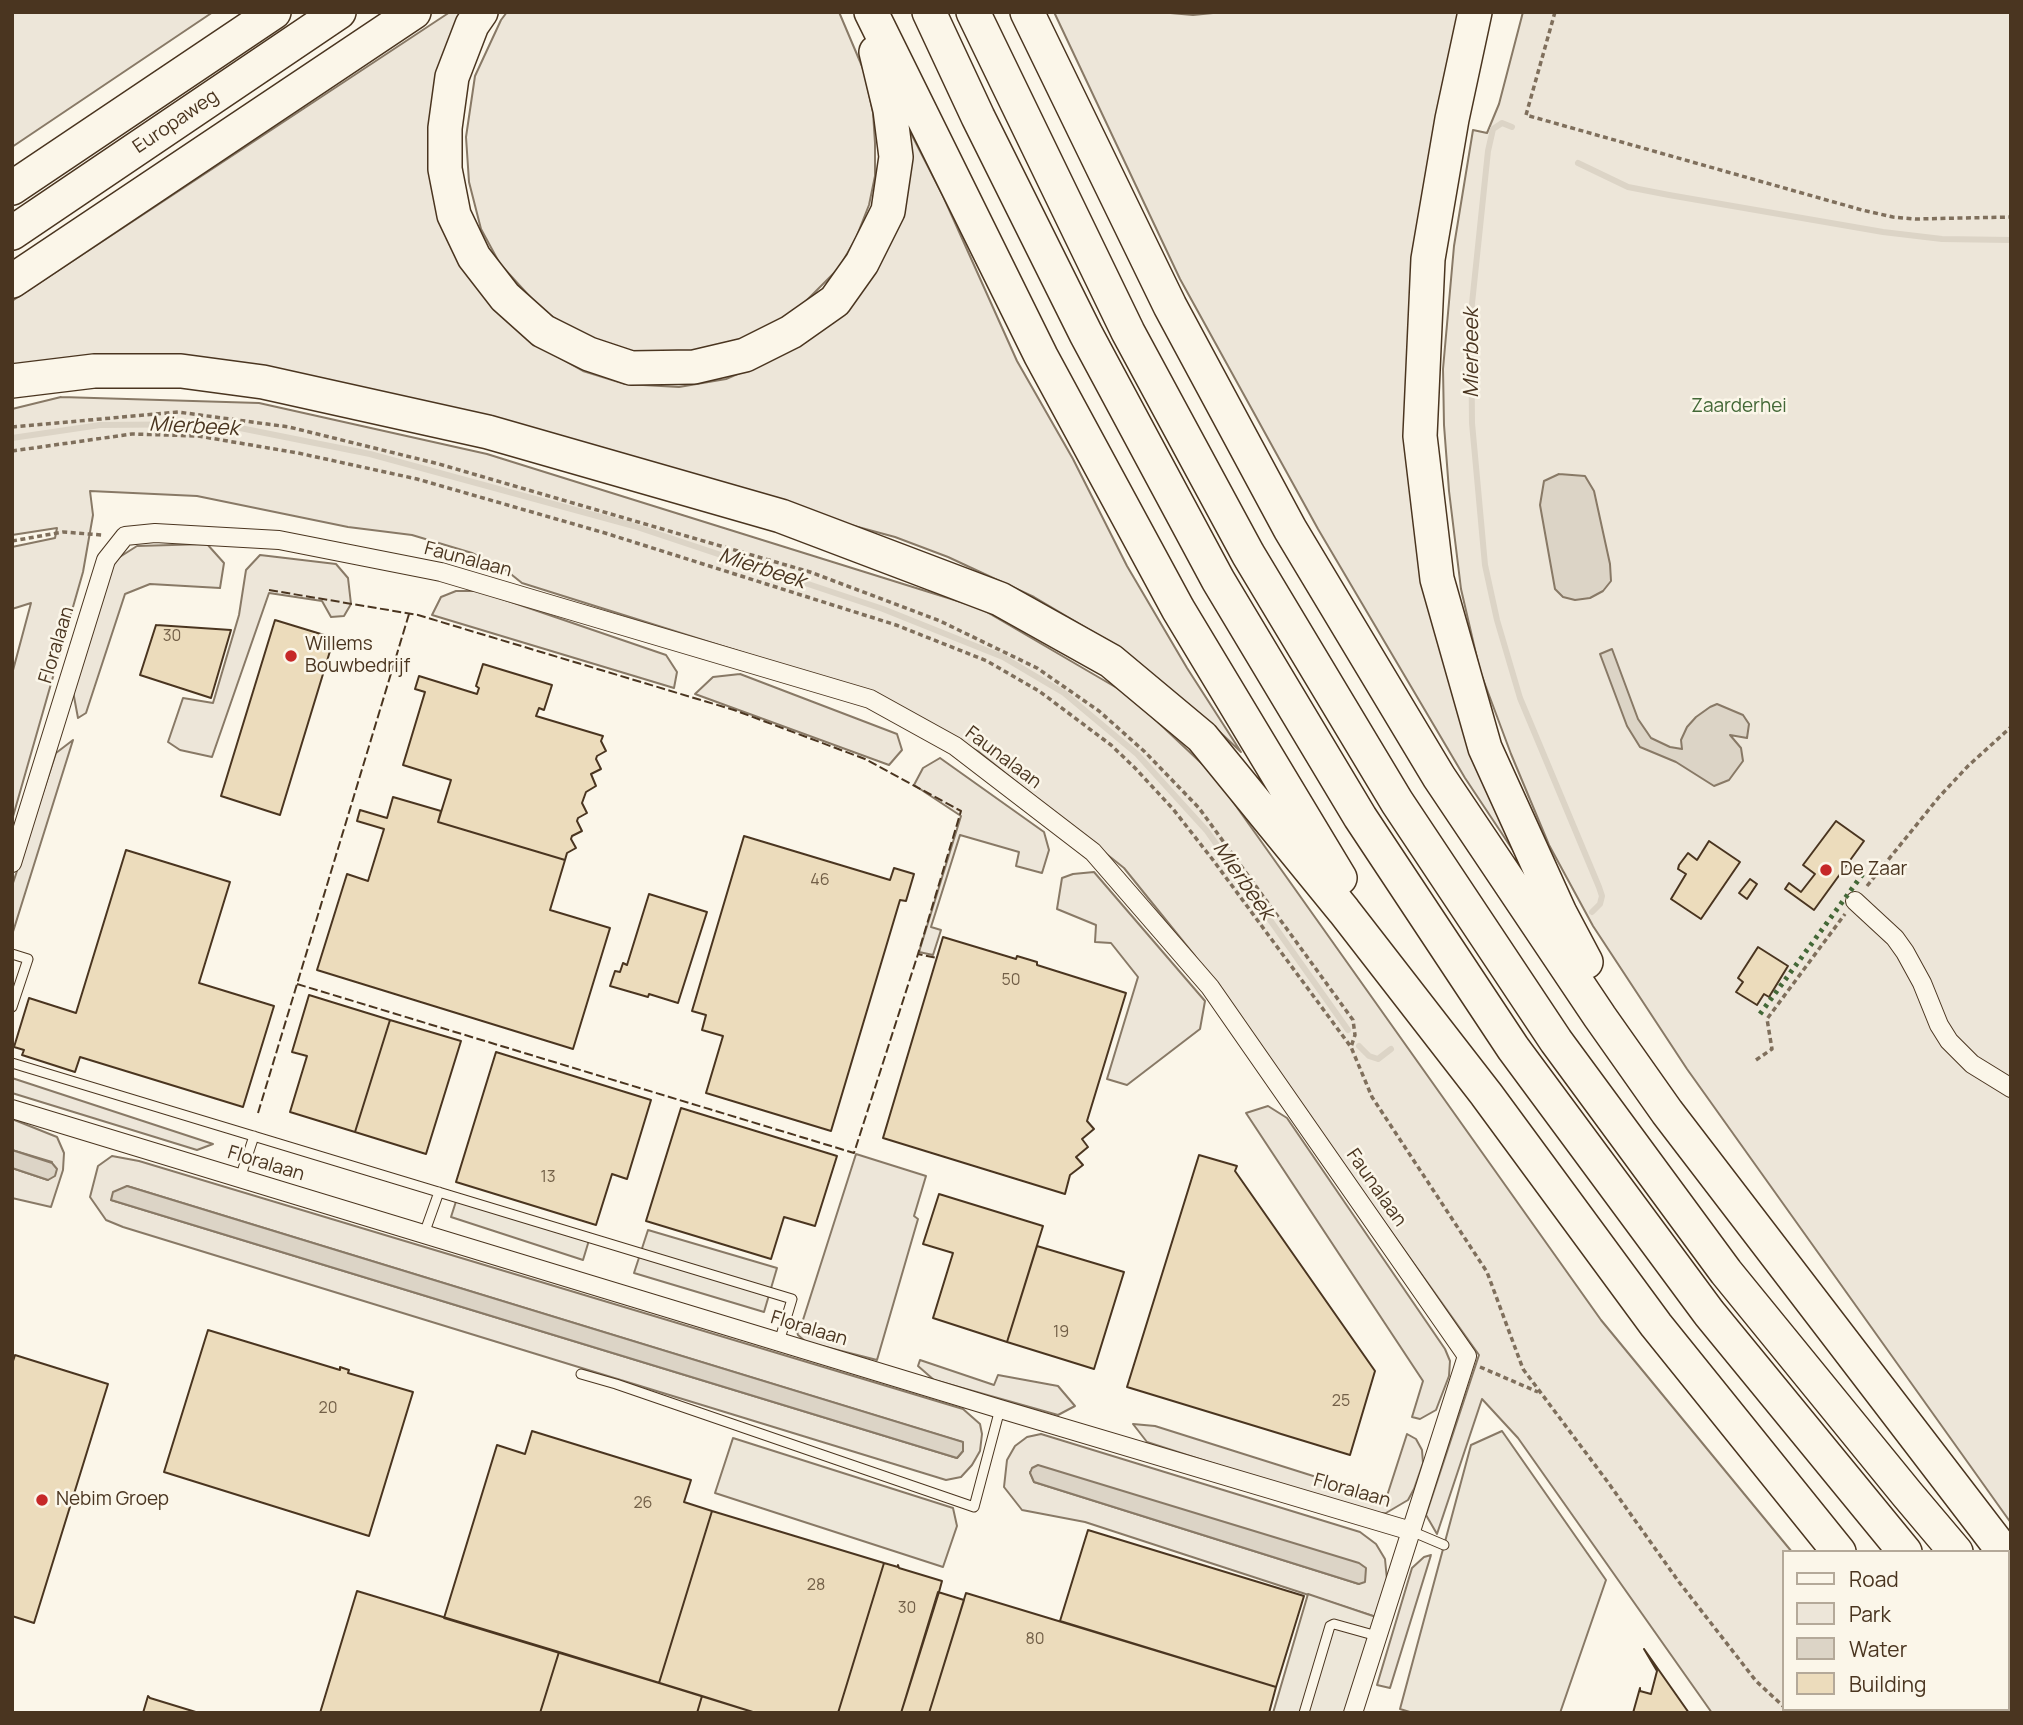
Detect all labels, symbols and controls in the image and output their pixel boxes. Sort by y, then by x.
street label: Europaweg [129,85,223,159]
water label: Mierbeek [1459,308,1485,398]
park label: Zaarderhei [1691,396,1787,418]
water label: Mierbeek [149,412,239,442]
street label: Faunalaan [422,537,514,583]
water label: Mierbeek [715,543,809,595]
street label: Floralaan [35,604,79,686]
house number: 30 [163,627,181,647]
place label: Willems Bouwbedrijf [305,634,410,678]
marker: Willems Bouwbedrijf [283,648,299,664]
street label: Faunalaan [960,722,1046,794]
water label: Mierbeek [1207,837,1279,925]
place label: De Zaar [1840,859,1907,881]
marker: De Zaar [1818,862,1834,878]
house number: 46 [810,871,830,891]
house number: 50 [1002,971,1020,991]
street label: Floralaan [225,1142,307,1186]
street label: Faunalaan [1341,1145,1411,1231]
house number: 13 [540,1168,556,1188]
street label: Floralaan [768,1307,850,1351]
house number: 19 [1053,1323,1069,1343]
house number: 25 [1332,1392,1350,1412]
house number: 20 [319,1399,337,1419]
street label: Floralaan [1311,1469,1393,1513]
place label: Nebim Groep [56,1489,169,1511]
marker: Nebim Groep [34,1492,50,1508]
house number: 26 [633,1494,653,1514]
legend [1782,1550,2009,1711]
text: Road [1849,1565,1899,1593]
house number: 28 [807,1576,825,1596]
house number: 30 [898,1599,916,1619]
text: Park [1849,1600,1891,1628]
house number: 80 [1025,1630,1045,1650]
text: Water [1849,1635,1907,1663]
text: Building [1849,1670,1926,1698]

